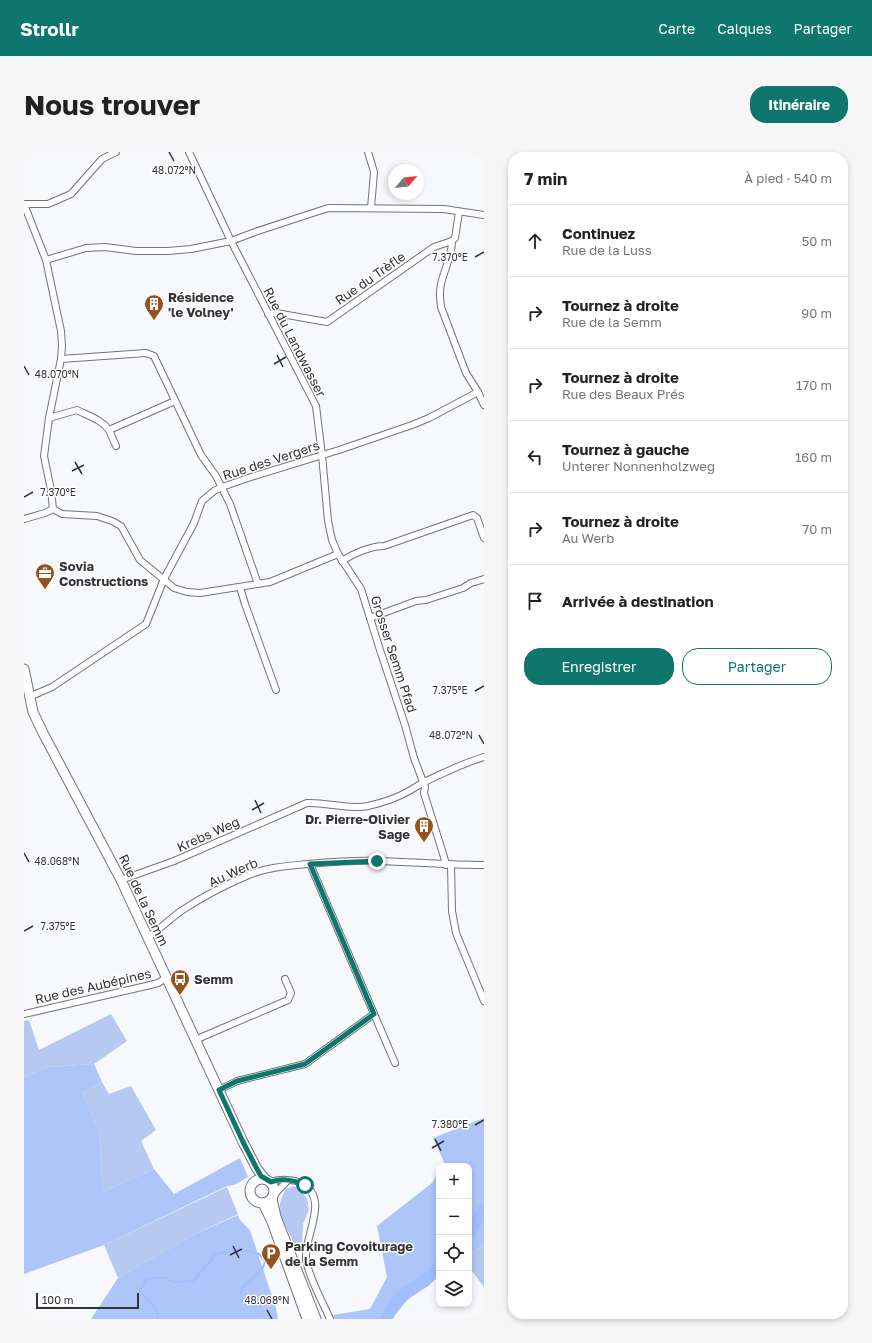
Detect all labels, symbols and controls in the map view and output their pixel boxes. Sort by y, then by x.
text: Strollr [20,17,79,40]
text: Carte [658,20,695,37]
text: Calques [717,20,772,37]
text: Partager [794,20,852,37]
button: Itinéraire [750,86,848,123]
text: Nous trouver [24,88,200,121]
text: 48.072°N [152,164,196,176]
north arrow [388,164,424,200]
text: 7 min [524,168,567,189]
text: À pied · 540 m [744,170,832,186]
text: Continuez [562,224,635,242]
icon: ahead [524,230,546,252]
text: 50 m [802,233,832,249]
text: Rue de la Luss [562,242,652,258]
street label: Rue du Trèfle [332,248,408,308]
text: 7.370°E [432,251,468,263]
street label: Rue du Landwasser [260,284,330,400]
place label: Résidence 'le Volney' [168,289,234,320]
building icon: Résidence 'le Volney' [143,293,165,321]
text: Tournez à droite [562,296,679,314]
icon: right [524,302,546,324]
text: 90 m [801,305,832,321]
text: Rue de la Semm [562,314,662,330]
text: 48.070°N [35,368,79,380]
text: Tournez à droite [562,368,679,386]
icon: right [524,374,546,396]
text: 170 m [796,377,832,393]
text: Rue des Beaux Prés [562,386,685,402]
street label: Rue des Vergers [221,437,322,483]
text: Tournez à gauche [562,440,689,458]
icon: left [524,446,546,468]
text: 160 m [795,449,832,465]
text: Unterer Nonnenholzweg [562,458,715,474]
text: 7.370°E [40,486,76,498]
text: Tournez à droite [562,512,679,530]
icon: right [524,518,546,540]
text: 70 m [802,521,832,537]
text: Au Werb [562,530,614,546]
place label: Sovia Constructions [59,558,148,589]
office icon: Sovia Constructions [34,562,56,590]
icon: arrive [524,590,546,612]
text: Arrivée à destination [562,592,714,610]
street label: Grosser Semm Pfad [368,593,420,715]
button: Enregistrer [524,648,674,685]
button: Partager [682,648,832,685]
text: 7.375°E [432,684,468,696]
text: 48.072°N [429,729,473,741]
place label: Dr. Pierre-Olivier Sage [305,811,410,842]
street label: Krebs Weg [174,813,242,855]
building icon: Dr. Pierre-Olivier Sage [413,815,435,843]
street label: Rue de la Semm [116,851,172,949]
route end [368,852,386,870]
street label: Au Werb [206,854,260,890]
text: 48.068°N [34,855,80,867]
text: 7.375°E [40,920,76,932]
street label: Rue des Aubépines [33,965,153,1007]
bus stop icon: Semm [169,968,191,996]
place label: Semm [194,971,233,987]
text: 7.380°E [432,1118,468,1130]
map controls [436,1163,472,1307]
button: + [436,1163,472,1199]
route start [296,1176,314,1194]
button: − [436,1199,472,1235]
button: locate [436,1235,472,1271]
place label: Parking Covoiturage de la Semm [285,1238,413,1269]
parking icon: Parking Covoiturage de la Semm [260,1242,282,1270]
button: layers [436,1271,472,1307]
scale bar [36,1291,139,1310]
text: 100 m [42,1293,73,1306]
text: 48.068°N [244,1294,290,1306]

